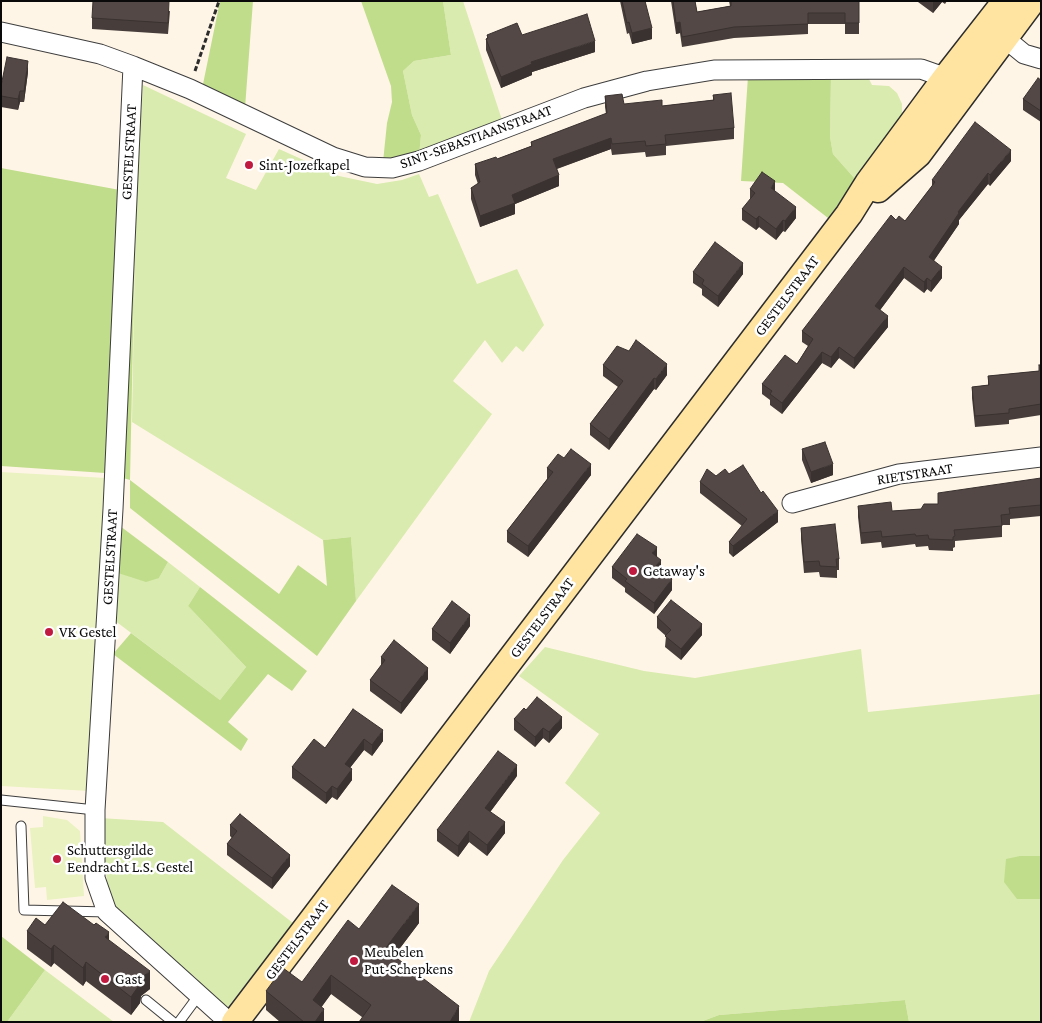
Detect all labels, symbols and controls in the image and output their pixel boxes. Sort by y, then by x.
street label: SINT-SEBASTIAANSTRAAT [397,101,555,173]
street label: GESTELSTRAAT [118,104,140,200]
place label: Sint-Jozefkapel [259,156,350,174]
marker: Sint-Jozefkapel [243,159,255,171]
street label: GESTELSTRAAT [751,252,823,340]
street label: RIETSTRAAT [876,459,954,489]
street label: GESTELSTRAAT [99,509,121,605]
place label: Getaway's [643,562,705,580]
marker: Getaway's [627,565,639,577]
street label: GESTELSTRAAT [506,574,578,662]
place label: VK Gestel [59,623,116,641]
marker: VK Gestel [43,626,55,638]
place label: Schuttersgilde Eendracht L.S. Gestel [67,841,193,876]
marker: Schuttersgilde Eendracht L.S. Gestel [51,853,63,865]
street label: GESTELSTRAAT [261,896,333,984]
place label: Meubelen Put-Schepkens [364,943,453,978]
marker: Meubelen Put-Schepkens [348,955,360,967]
place label: Gast [115,970,142,988]
marker: Gast [99,973,111,985]

